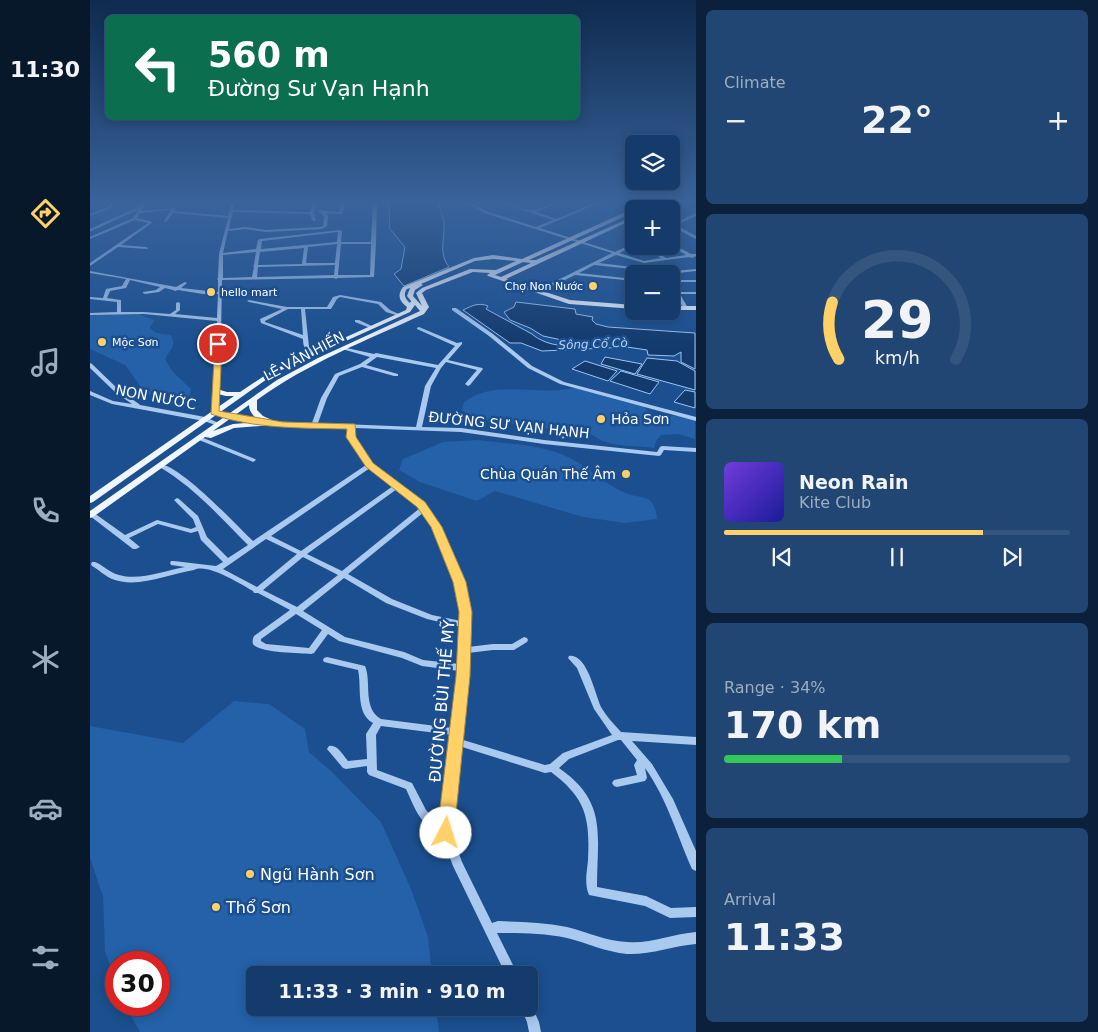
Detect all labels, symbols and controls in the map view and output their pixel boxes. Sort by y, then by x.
icon: left [125,35,190,100]
text: 560 m [208,35,330,75]
text: 11:30 [10,57,80,82]
text: Climate [724,73,786,92]
text: Đường Sư Vạn Hạnh [208,76,430,101]
text: 22° [861,98,933,142]
text: − [724,104,747,137]
text: + [1047,104,1070,137]
map controls [625,135,680,320]
button: layers [625,135,680,190]
icon: directions [28,196,63,231]
button: + [625,200,680,255]
button: − [625,265,680,320]
place label: Chợ Non Nước [505,280,583,293]
marker: Chợ Non Nước [587,280,599,292]
marker: hello mart [205,286,217,298]
place label: hello mart [221,286,278,299]
text: 29 [861,290,933,350]
pin [197,323,239,365]
street label: LÊ VĂN HIẾN [260,326,347,384]
icon: arrive [204,330,232,358]
marker: Mộc Sơn [96,336,108,348]
place label: Mộc Sơn [112,336,158,349]
water label: Sông Cổ Cò [558,336,628,352]
icon: music [28,345,63,380]
text: km/h [874,347,920,368]
street label: NON NƯỚC [114,380,198,413]
street label: ĐƯỜNG SƯ VẠN HẠNH [428,408,590,441]
place label: Hỏa Sơn [611,411,669,427]
marker: Hỏa Sơn [595,413,607,425]
place label: Chùa Quán Thế Âm [480,465,616,482]
marker: Chùa Quán Thế Âm [620,468,632,480]
text: Neon Rain [799,471,908,493]
icon: phone [28,493,63,528]
text: Kite Club [799,493,871,512]
icon: previous [768,543,796,571]
icon: pause [883,543,911,571]
icon: next [998,543,1026,571]
street label: ĐƯỜNG BÙI THẾ MỸ [423,618,459,783]
icon: climate [28,642,63,677]
text: Range · 34% [724,678,826,697]
text: 170 km [724,703,881,747]
icon: car [28,791,63,826]
position arrow [419,806,471,858]
place label: Ngũ Hành Sơn [260,865,375,884]
marker: Ngũ Hành Sơn [244,868,256,880]
text: Arrival [724,890,776,909]
place label: Thổ Sơn [225,898,291,917]
marker: Thổ Sơn [210,901,222,913]
text: 11:33 [724,915,845,959]
icon: filters [28,940,63,975]
speed limit sign: 30 [105,951,170,1016]
text: 11:33 · 3 min · 910 m [278,980,506,1002]

